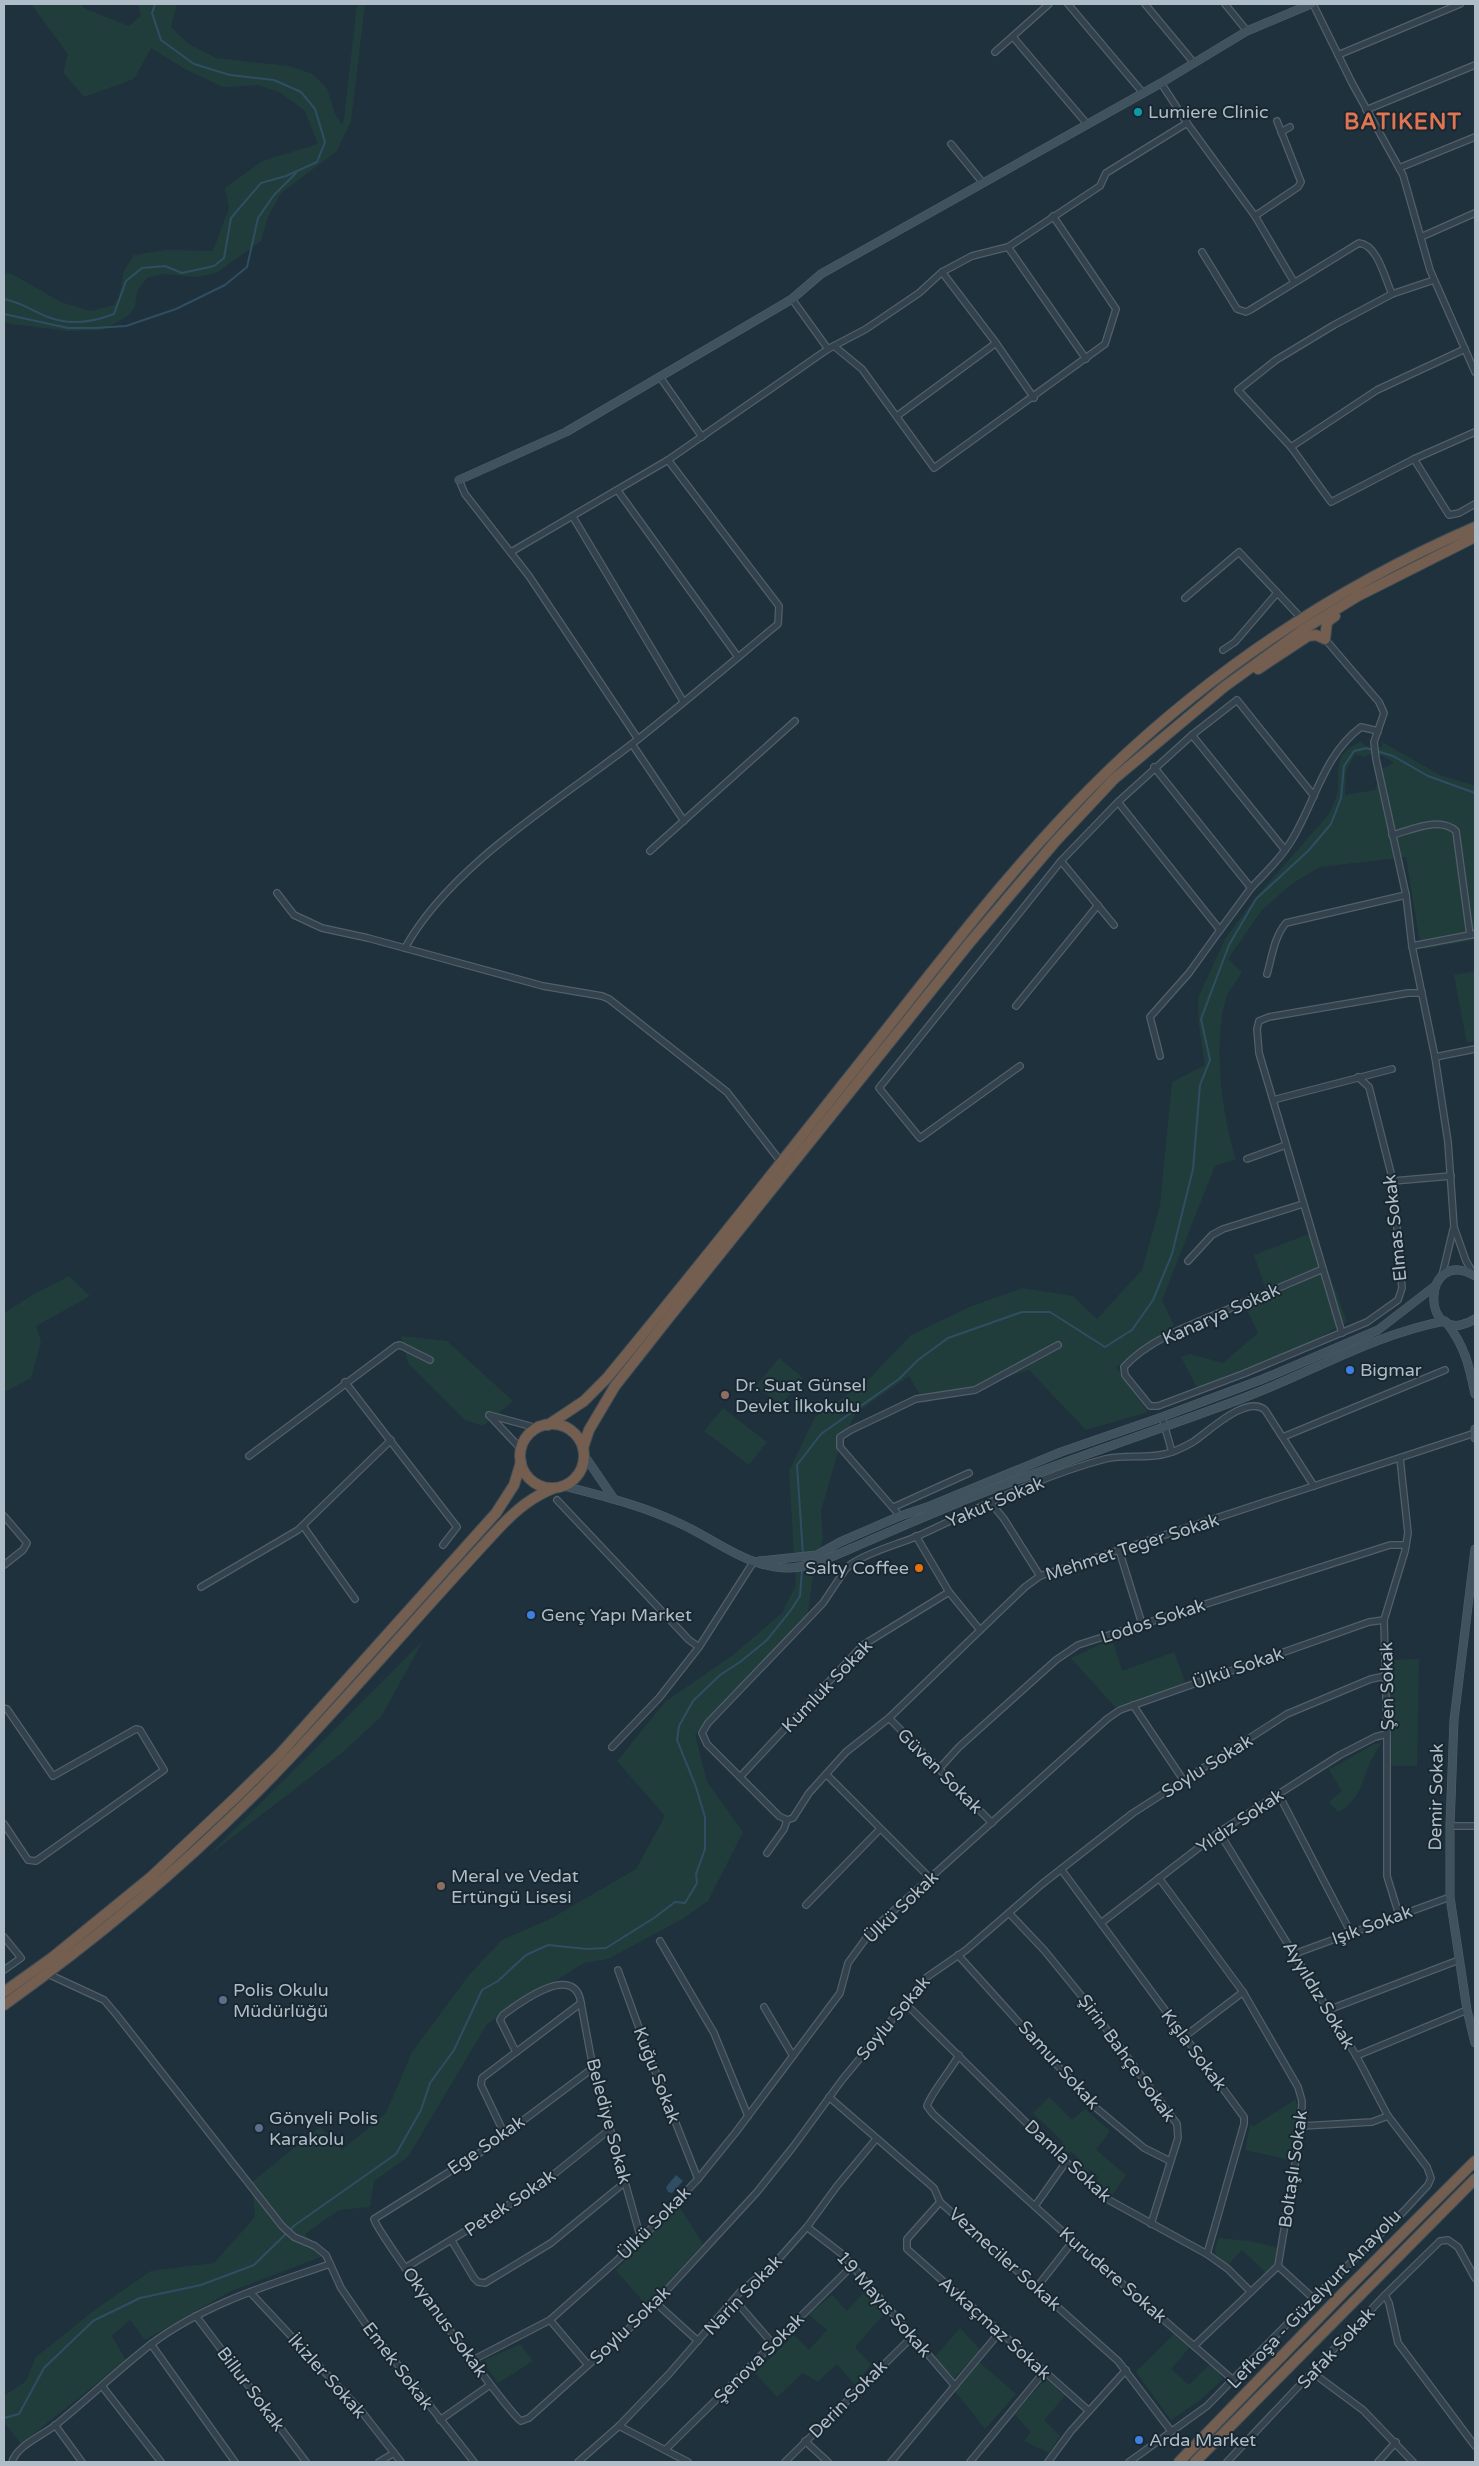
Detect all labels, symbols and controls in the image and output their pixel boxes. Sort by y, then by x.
place label: Lumiere Clinic [1148,101,1269,123]
marker: Lumiere Clinic [1132,106,1144,118]
district label: BATIKENT [1344,109,1462,135]
street label: Elmas Sokak [1378,1173,1412,1283]
street label: Kanarya Sokak [1159,1278,1283,1350]
place label: Bigmar [1360,1359,1422,1381]
marker: Bigmar [1344,1364,1356,1376]
place label: Dr. Suat Günsel Devlet İlkokulu [735,1374,866,1417]
marker: Dr. Suat Günsel Devlet İlkokulu [719,1389,731,1401]
street label: Yakut Sokak [943,1471,1047,1532]
street label: Mehmet Teger Sokak [1042,1508,1222,1585]
place label: Salty Coffee [805,1557,909,1579]
marker: Salty Coffee [913,1562,925,1574]
street label: Lodos Sokak [1098,1594,1208,1648]
place label: Genç Yapı Market [541,1604,692,1626]
marker: Genç Yapı Market [525,1609,537,1621]
street label: Kumluk Sokak [777,1635,877,1737]
street label: Şen Sokak [1375,1641,1399,1730]
street label: Ülkü Sokak [1190,1642,1287,1694]
street label: Güven Sokak [893,1724,987,1818]
street label: Soylu Sokak [1157,1729,1257,1803]
street label: Demir Sokak [1424,1743,1448,1851]
street label: Yıldız Sokak [1192,1784,1288,1858]
place label: Meral ve Vedat Ertüngü Lisesi [451,1865,579,1908]
street label: Ülkü Sokak [859,1866,943,1948]
marker: Meral ve Vedat Ertüngü Lisesi [435,1880,447,1892]
street label: Işık Sokak [1329,1900,1415,1950]
street label: Ayyıldız Sokak [1278,1937,1360,2053]
street label: Soylu Sokak [851,1971,935,2065]
place label: Polis Okulu Müdürlüğü [233,1979,329,2022]
street label: Şirin Bahçe Sokak [1073,1990,1181,2126]
marker: Polis Okulu Müdürlüğü [217,1994,229,2006]
street label: Kışla Sokak [1156,2005,1232,2095]
street label: Samur Sokak [1013,2016,1105,2114]
street label: Kuğu Sokak [629,2024,686,2127]
street label: Belediye Sokak [582,2056,636,2186]
place label: Gönyeli Polis Karakolu [269,2107,378,2150]
street label: Boltaşlı Sokak [1274,2109,1312,2229]
street label: Ege Sokak [443,2110,529,2180]
street label: Damla Sokak [1020,2115,1116,2207]
marker: Gönyeli Polis Karakolu [253,2122,265,2134]
street label: Petek Sokak [460,2164,560,2241]
street label: Ülkü Sokak [613,2182,695,2264]
street label: Vezneciler Sokak [944,2203,1066,2315]
street label: Lefkoşa - Güzelyurt Anayolu [1222,2205,1406,2393]
street label: Kurudere Sokak [1055,2222,1171,2328]
street label: 19 Mayıs Sokak [832,2246,936,2362]
street label: Narin Sokak [699,2250,787,2340]
street label: Okyanus Sokak [398,2263,492,2381]
street label: Avkaçmaz Sokak [934,2272,1056,2384]
street label: Soylu Sokak [585,2281,675,2369]
street label: Safak Sokak [1293,2302,1380,2393]
street label: Şenova Sokak [709,2308,809,2408]
street label: Emek Sokak [358,2318,438,2414]
street label: İkizler Sokak [283,2329,371,2423]
street label: Billur Sokak [212,2342,290,2436]
street label: Derin Sokak [804,2355,892,2443]
place label: Arda Market [1149,2429,1256,2451]
marker: Arda Market [1133,2434,1145,2446]

